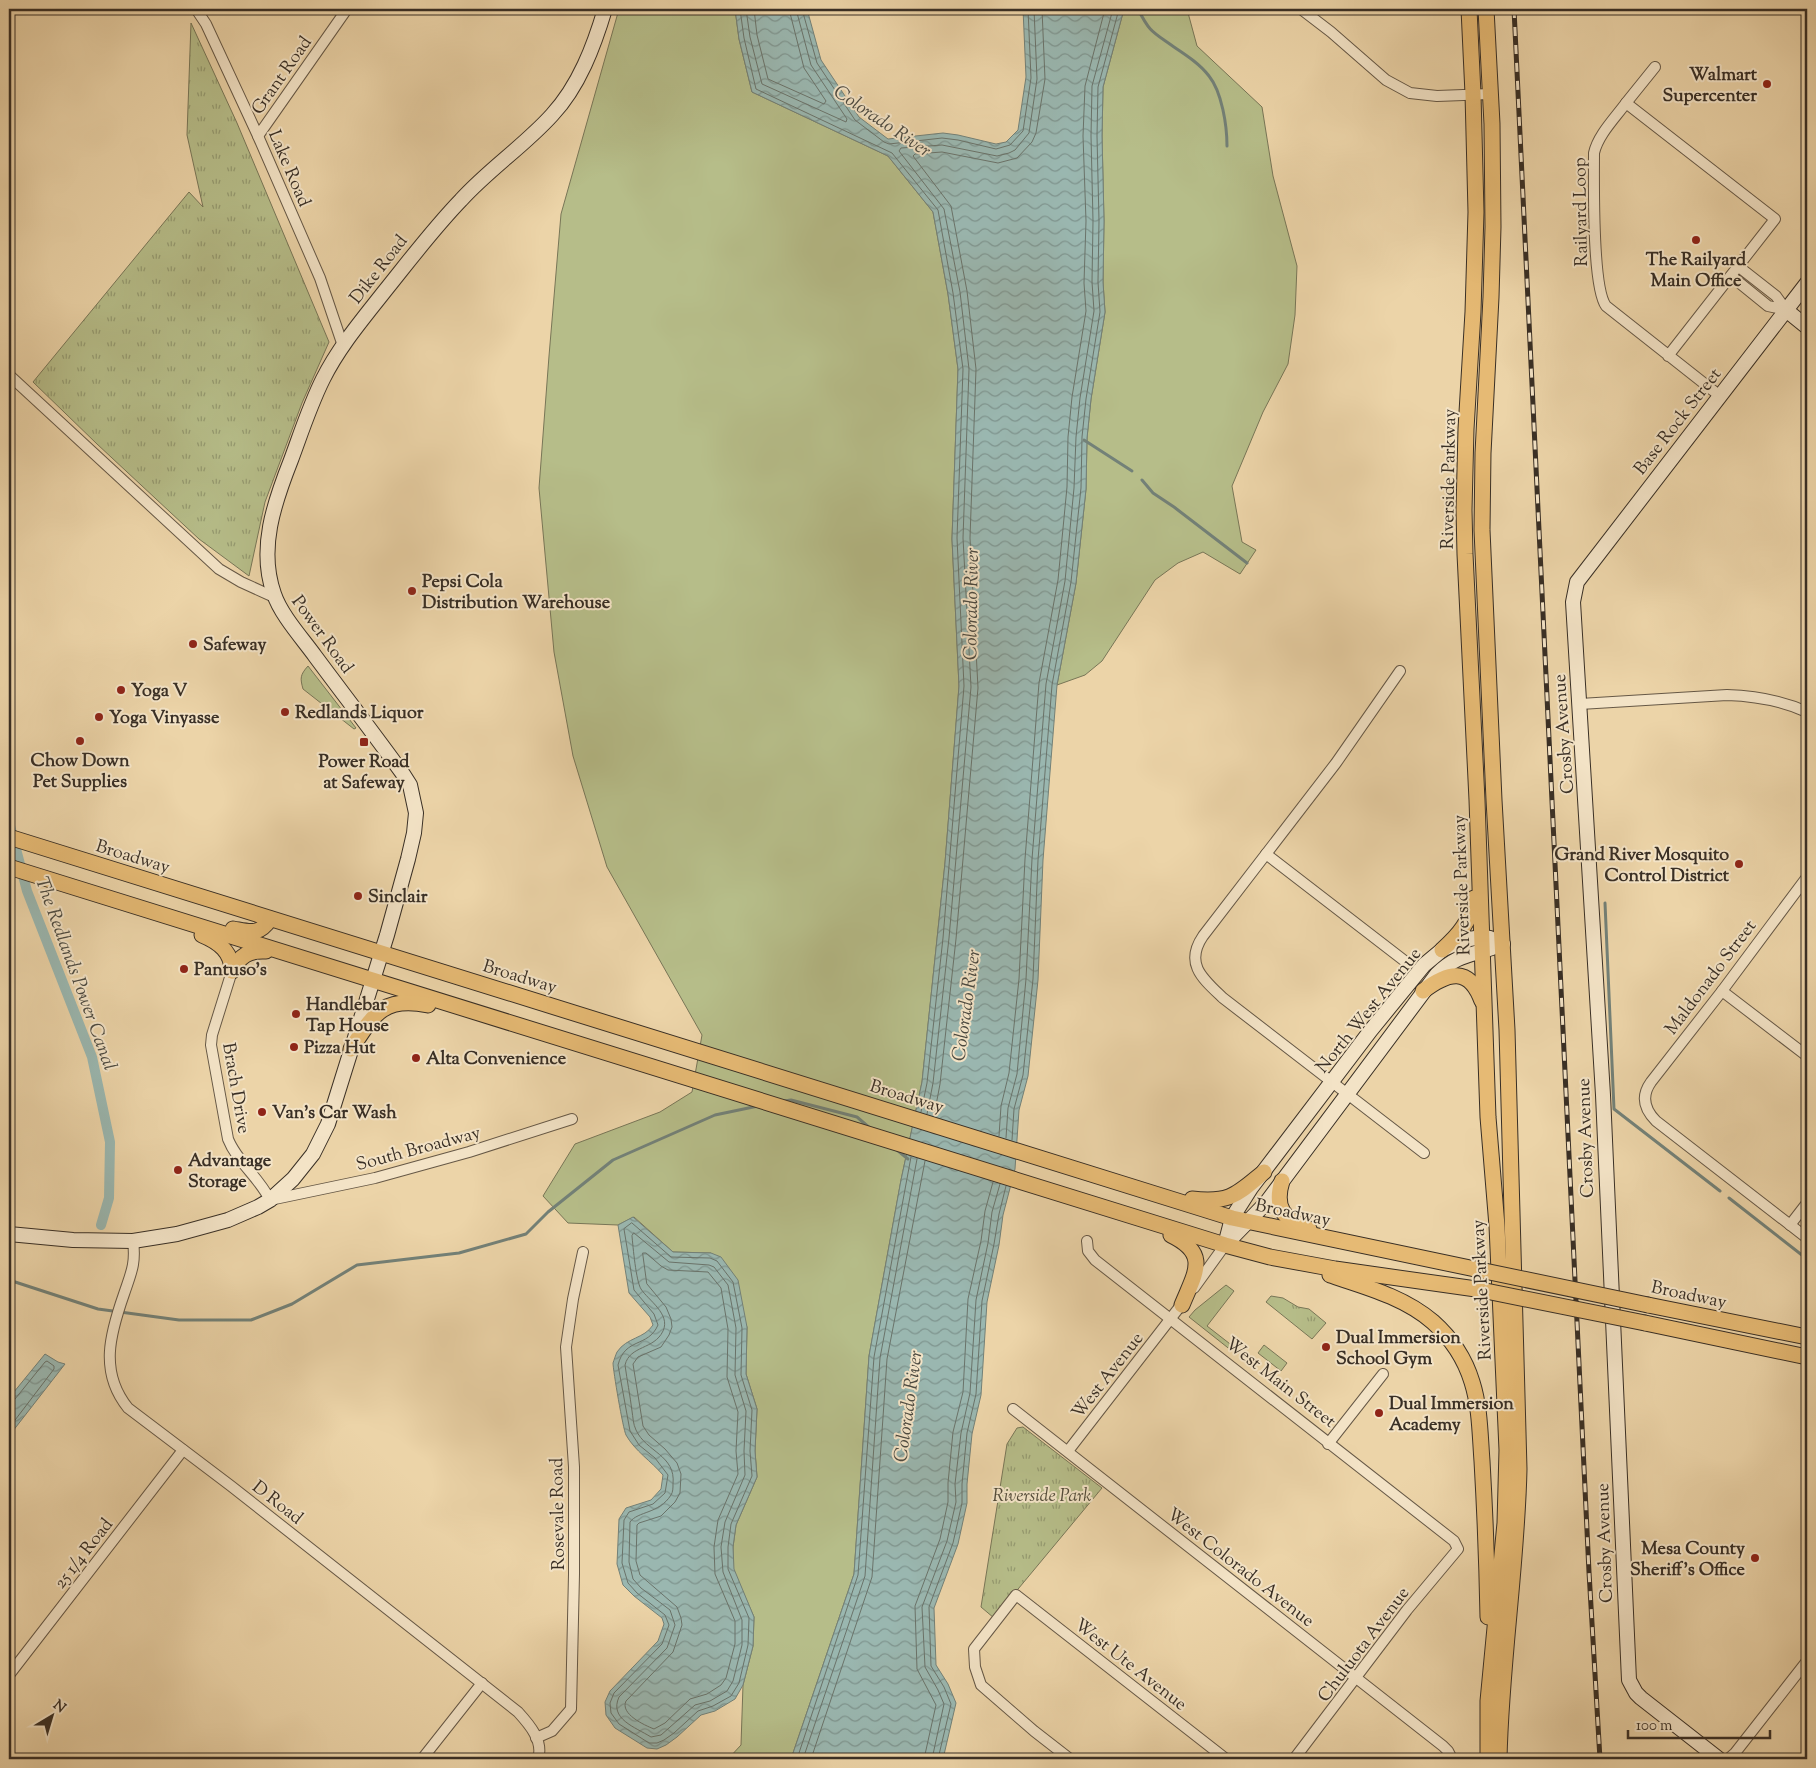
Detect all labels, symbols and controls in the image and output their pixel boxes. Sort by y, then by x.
street label: Grant Road [246,32,319,121]
place label: Walmart Supercenter [1663,63,1758,110]
marker: Walmart Supercenter [1761,78,1773,90]
water label: Colorado River [827,79,936,165]
street label: Lake Road [260,126,316,211]
street label: Railyard Loop [1568,157,1596,267]
street label: Dike Road [344,230,415,310]
marker: The Railyard Main Office [1690,234,1702,246]
place label: The Railyard Main Office [1646,248,1747,295]
street label: Base Rock Street [1629,363,1729,481]
street label: Riverside Parkway [1436,408,1464,550]
water label: Colorado River [958,547,987,660]
place label: Pepsi Cola Distribution Warehouse [422,570,611,617]
marker: Pepsi Cola Distribution Warehouse [406,585,418,597]
street label: Power Road [284,591,359,680]
place label: Safeway [203,633,267,659]
marker: Safeway [187,638,199,650]
street label: Crosby Avenue [1548,673,1582,795]
place label: Yoga V [131,679,188,705]
marker: Yoga V [115,684,127,696]
place label: Redlands Liquor [295,701,424,727]
place label: Yoga Vinyasse [109,706,220,732]
marker: Redlands Liquor [279,706,291,718]
marker: Yoga Vinyasse [93,711,105,723]
marker: Chow Down Pet Supplies [74,735,86,747]
marker: Power Road at Safeway [358,736,370,748]
place label: Chow Down Pet Supplies [30,749,130,796]
place label: Power Road at Safeway [318,750,410,797]
street label: Riverside Parkway [1448,814,1478,956]
street label: Broadway [92,834,173,882]
place label: Grand River Mosquito Control District [1554,843,1730,890]
marker: Grand River Mosquito Control District [1733,858,1745,870]
water label: The Redlands Power Canal [27,873,122,1075]
place label: Sinclair [368,885,428,911]
marker: Sinclair [352,890,364,902]
street label: Maldonado Street [1660,915,1764,1041]
street label: North West Avenue [1311,943,1428,1080]
water label: Colorado River [946,947,989,1063]
street label: Broadway [479,954,560,1002]
place label: Pantuso's [194,958,267,984]
marker: Pantuso's [178,963,190,975]
place label: Handlebar Tap House [306,993,390,1040]
marker: Handlebar Tap House [290,1008,302,1020]
place label: Pizza Hut [304,1036,376,1062]
street label: Brach Drive [214,1041,256,1136]
marker: Pizza Hut [288,1041,300,1053]
place label: Alta Convenience [426,1047,567,1073]
marker: Alta Convenience [410,1052,422,1064]
street label: Broadway [866,1074,947,1122]
street label: Crosby Avenue [1572,1078,1602,1198]
place label: Van's Car Wash [272,1101,397,1127]
marker: Van's Car Wash [256,1106,268,1118]
street label: South Broadway [353,1121,484,1179]
place label: Advantage Storage [188,1149,272,1196]
marker: Advantage Storage [172,1164,184,1176]
street label: Broadway [1252,1193,1333,1235]
street label: Riverside Parkway [1466,1219,1500,1361]
street label: Broadway [1648,1275,1729,1317]
place label: Dual Immersion School Gym [1336,1326,1461,1373]
street label: West Avenue [1066,1327,1151,1425]
street label: West Main Street [1219,1332,1341,1435]
marker: Dual Immersion School Gym [1320,1341,1332,1353]
water label: Colorado River [888,1348,931,1464]
place label: Dual Immersion Academy [1389,1392,1514,1439]
marker: Dual Immersion Academy [1373,1407,1385,1419]
street label: Rosevale Road [545,1457,573,1571]
street label: D Road [246,1475,308,1532]
street label: Crosby Avenue [1591,1483,1621,1603]
park label: Riverside Park [993,1484,1091,1510]
street label: West Colorado Avenue [1161,1503,1319,1634]
street label: 25 1/4 Road [49,1513,120,1595]
place label: Mesa County Sheriff's Office [1630,1537,1746,1584]
marker: Mesa County Sheriff's Office [1749,1552,1761,1564]
street label: Chuluota Avenue [1312,1582,1417,1708]
street label: West Ute Avenue [1068,1613,1192,1718]
north arrow [28,1690,78,1740]
text: N [48,1696,69,1719]
scale bar [1628,1708,1771,1740]
text: 100 m [1636,1716,1673,1737]

